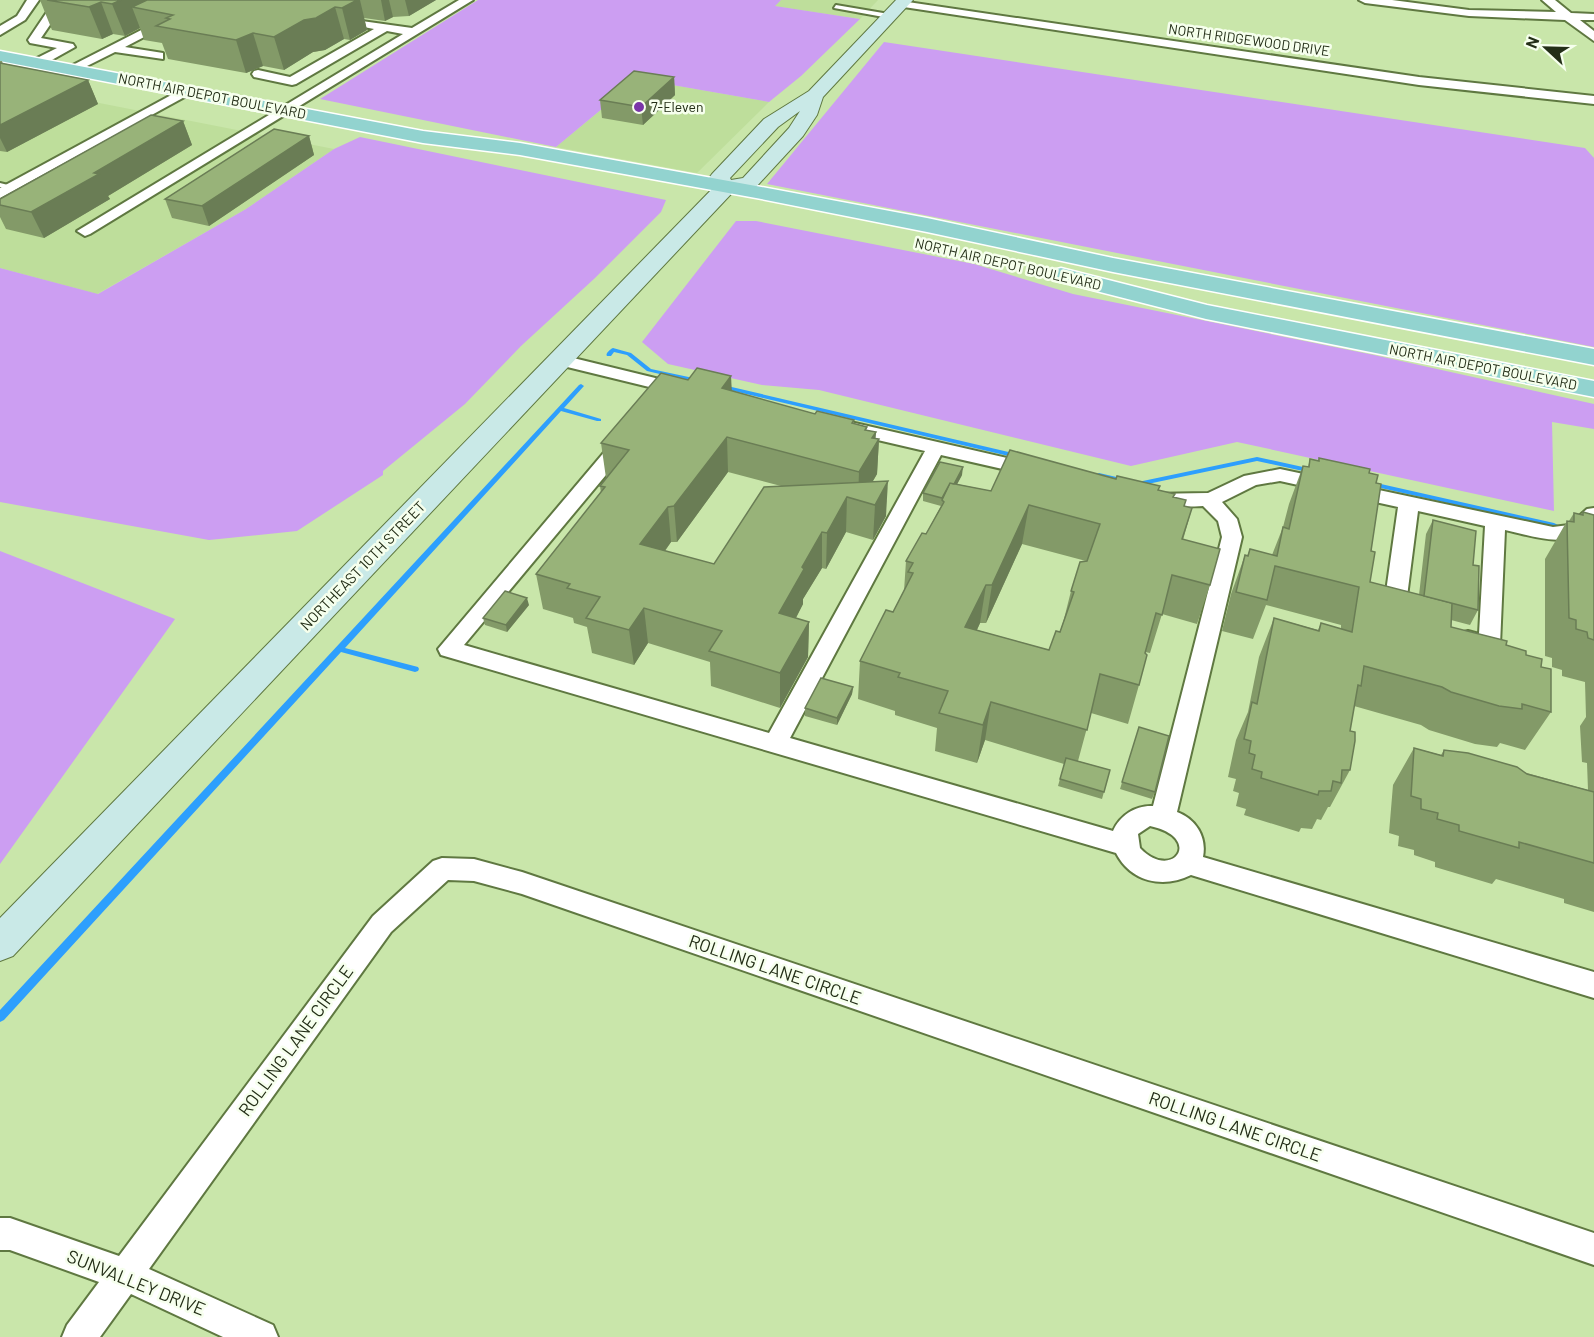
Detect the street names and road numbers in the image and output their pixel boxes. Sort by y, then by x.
street label: NORTH RIDGEWOOD DRIVE [1167,20,1331,59]
street label: NORTH AIR DEPOT BOULEVARD [117,69,307,122]
street label: NORTH AIR DEPOT BOULEVARD [913,234,1103,293]
street label: NORTH AIR DEPOT BOULEVARD [1388,340,1578,393]
street label: NORTHEAST 10TH STREET [296,497,429,634]
street label: ROLLING LANE CIRCLE [686,929,865,1009]
street label: ROLLING LANE CIRCLE [233,961,357,1120]
street label: ROLLING LANE CIRCLE [1146,1086,1325,1166]
street label: SUNVALLEY DRIVE [64,1244,209,1320]

